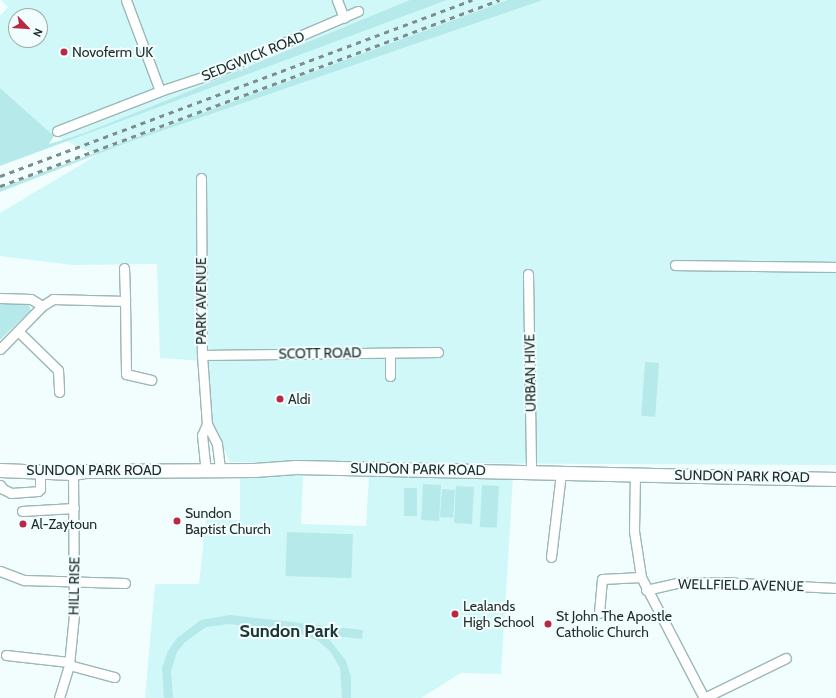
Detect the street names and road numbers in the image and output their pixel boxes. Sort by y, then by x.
street label: SEDGWICK ROAD [199,28,307,84]
street label: PARK AVENUE [193,257,209,345]
street label: URBAN HIVE [521,334,539,412]
street label: SCOTT ROAD [278,344,362,362]
street label: SUNDON PARK ROAD [350,459,486,479]
street label: SUNDON PARK ROAD [26,462,162,478]
street label: SUNDON PARK ROAD [674,466,810,486]
street label: HILL RISE [65,557,83,615]
street label: WELLFIELD AVENUE [678,576,804,594]

